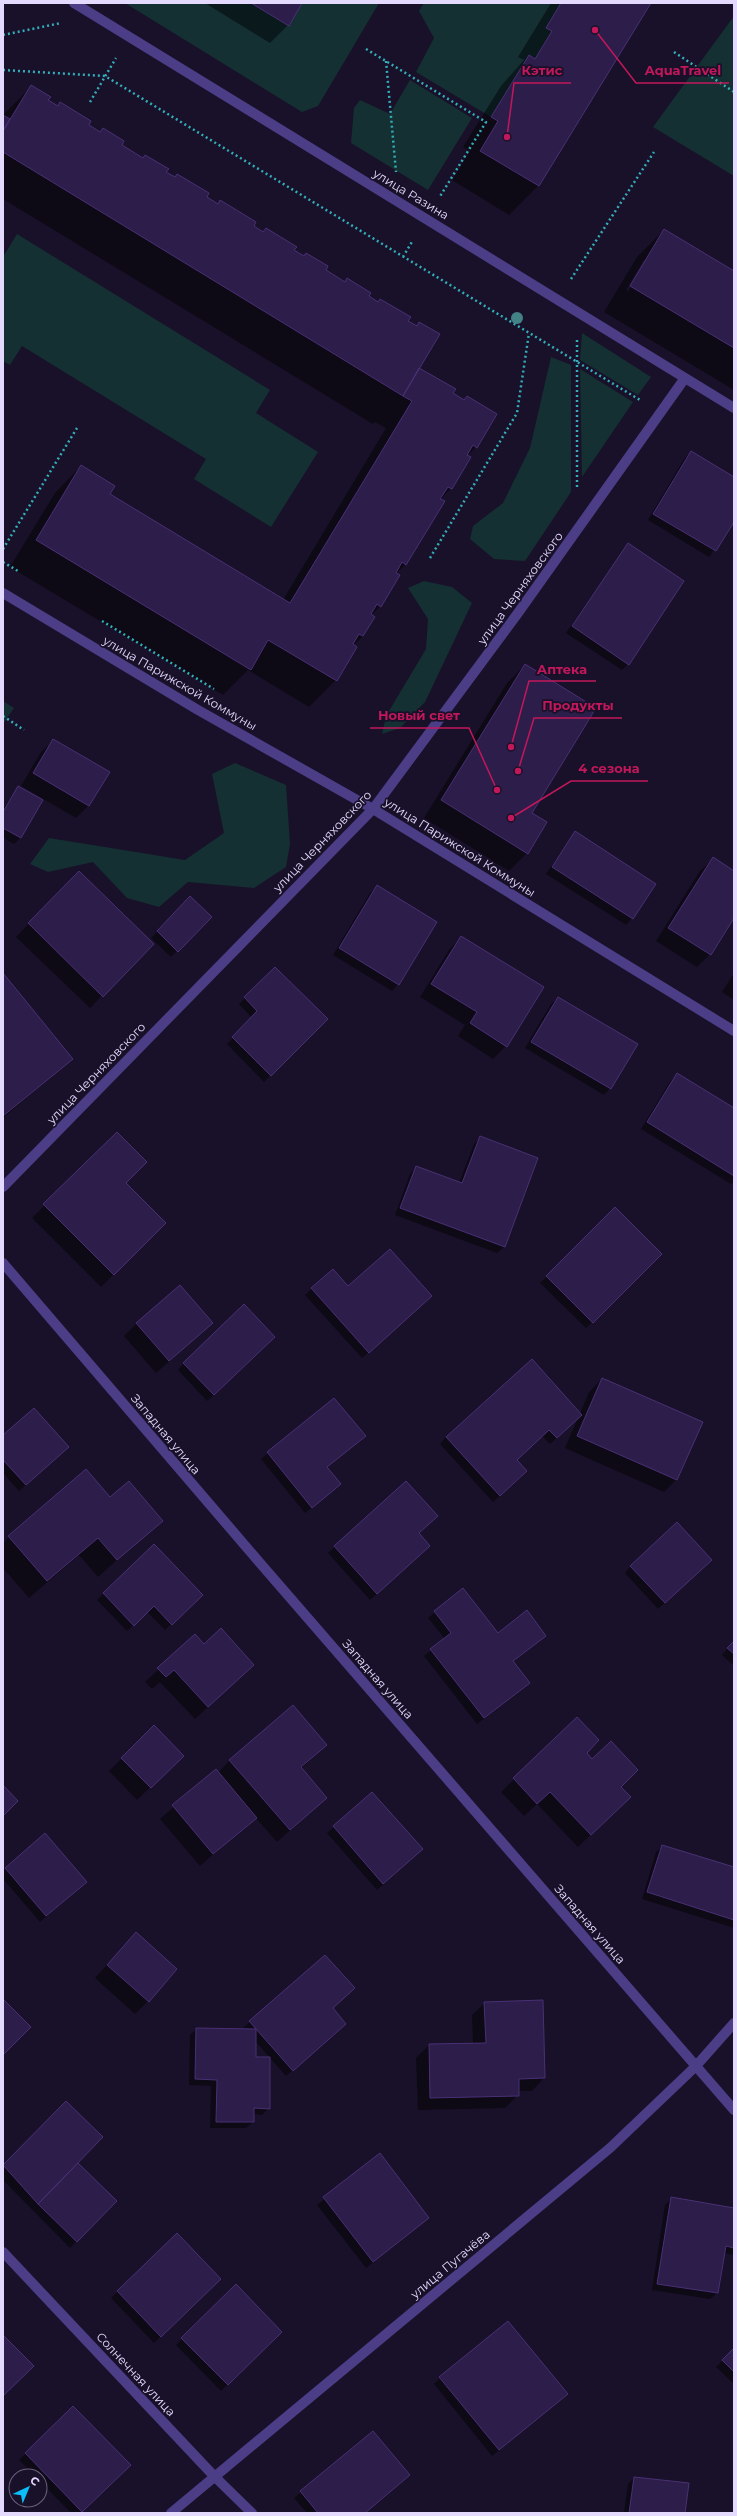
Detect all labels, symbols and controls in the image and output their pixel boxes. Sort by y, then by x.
callout: Кэтис [514,58,571,83]
callout: AquaTravel [636,58,729,83]
text: Кэтис [522,62,563,78]
text: AquaTravel [644,62,721,78]
street label: улица Разина [370,165,452,222]
street label: улица Черняховского [474,529,566,648]
street label: улица Парижской Коммуны [100,632,260,733]
callout: Аптека [529,656,596,681]
text: Аптека [537,661,587,677]
callout: Продукты [534,693,622,718]
text: Продукты [542,697,614,713]
callout: Новый свет [370,703,469,728]
text: Новый свет [378,707,460,723]
callout: 4 сезона [571,756,648,781]
text: 4 сезона [578,760,640,776]
street label: улица Черняховского [269,787,375,896]
street label: улица Парижской Коммуны [381,794,538,900]
street label: улица Черняховского [43,1019,149,1128]
street label: Западная улица [128,1391,204,1477]
street label: Западная улица [339,1636,417,1722]
street label: Западная улица [551,1881,629,1967]
street label: улица Пугачёва [407,2227,493,2302]
street label: Солнечная улица [93,2329,179,2419]
north arrow [8,2468,48,2508]
text: С [27,2473,43,2489]

